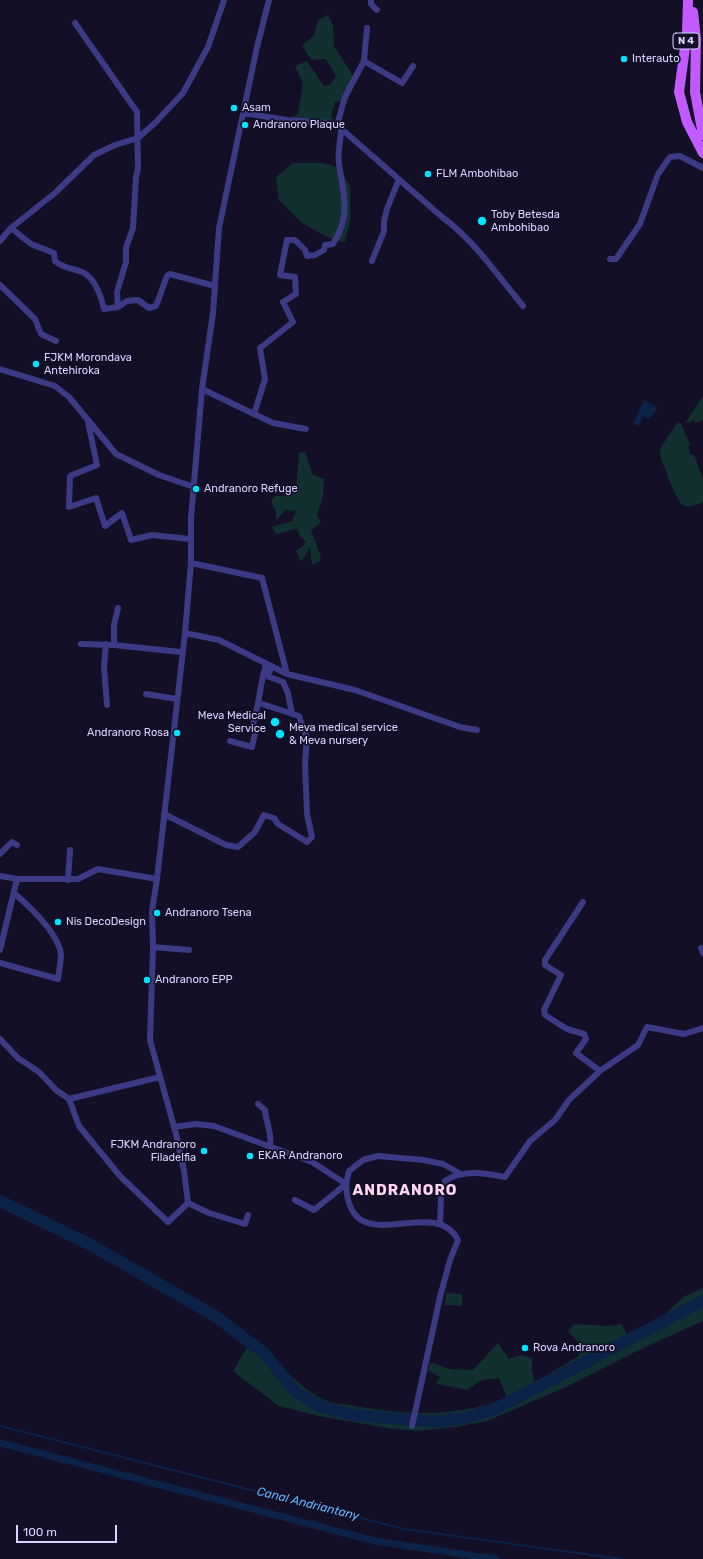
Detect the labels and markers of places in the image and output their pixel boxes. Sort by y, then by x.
place label: Interauto [632,52,679,66]
marker: Interauto [619,54,629,64]
place label: Asam [242,101,271,115]
marker: Asam [229,103,239,113]
place label: Andranoro Plaque [253,118,345,132]
marker: Andranoro Plaque [240,120,250,130]
place label: FLM Ambohibao [436,167,518,181]
marker: FLM Ambohibao [423,169,433,179]
place label: Toby Betesda Ambohibao [491,208,560,234]
marker: Toby Betesda Ambohibao [476,215,488,227]
place label: FJKM Morondava Antehiroka [44,351,132,377]
marker: FJKM Morondava Antehiroka [31,359,41,369]
place label: Andranoro Refuge [204,482,298,496]
marker: Andranoro Refuge [191,484,201,494]
place label: Meva Medical Service [198,709,266,735]
marker: Meva Medical Service [269,716,281,728]
place label: Meva medical service & Meva nursery [289,721,398,747]
place label: Andranoro Rosa [87,726,169,740]
marker: Andranoro Rosa [172,728,182,738]
marker: Meva medical service & Meva nursery [274,728,286,740]
place label: Andranoro Tsena [165,906,252,920]
marker: Andranoro Tsena [152,908,162,918]
place label: Nis DecoDesign [66,915,146,929]
marker: Nis DecoDesign [53,917,63,927]
place label: Andranoro EPP [155,973,233,987]
marker: Andranoro EPP [142,975,152,985]
place label: FJKM Andranoro Filadelfia [111,1138,196,1164]
marker: FJKM Andranoro Filadelfia [199,1146,209,1156]
place label: EKAR Andranoro [258,1149,343,1163]
marker: EKAR Andranoro [245,1151,255,1161]
place label: Rova Andranoro [533,1341,615,1355]
marker: Rova Andranoro [520,1343,530,1353]

